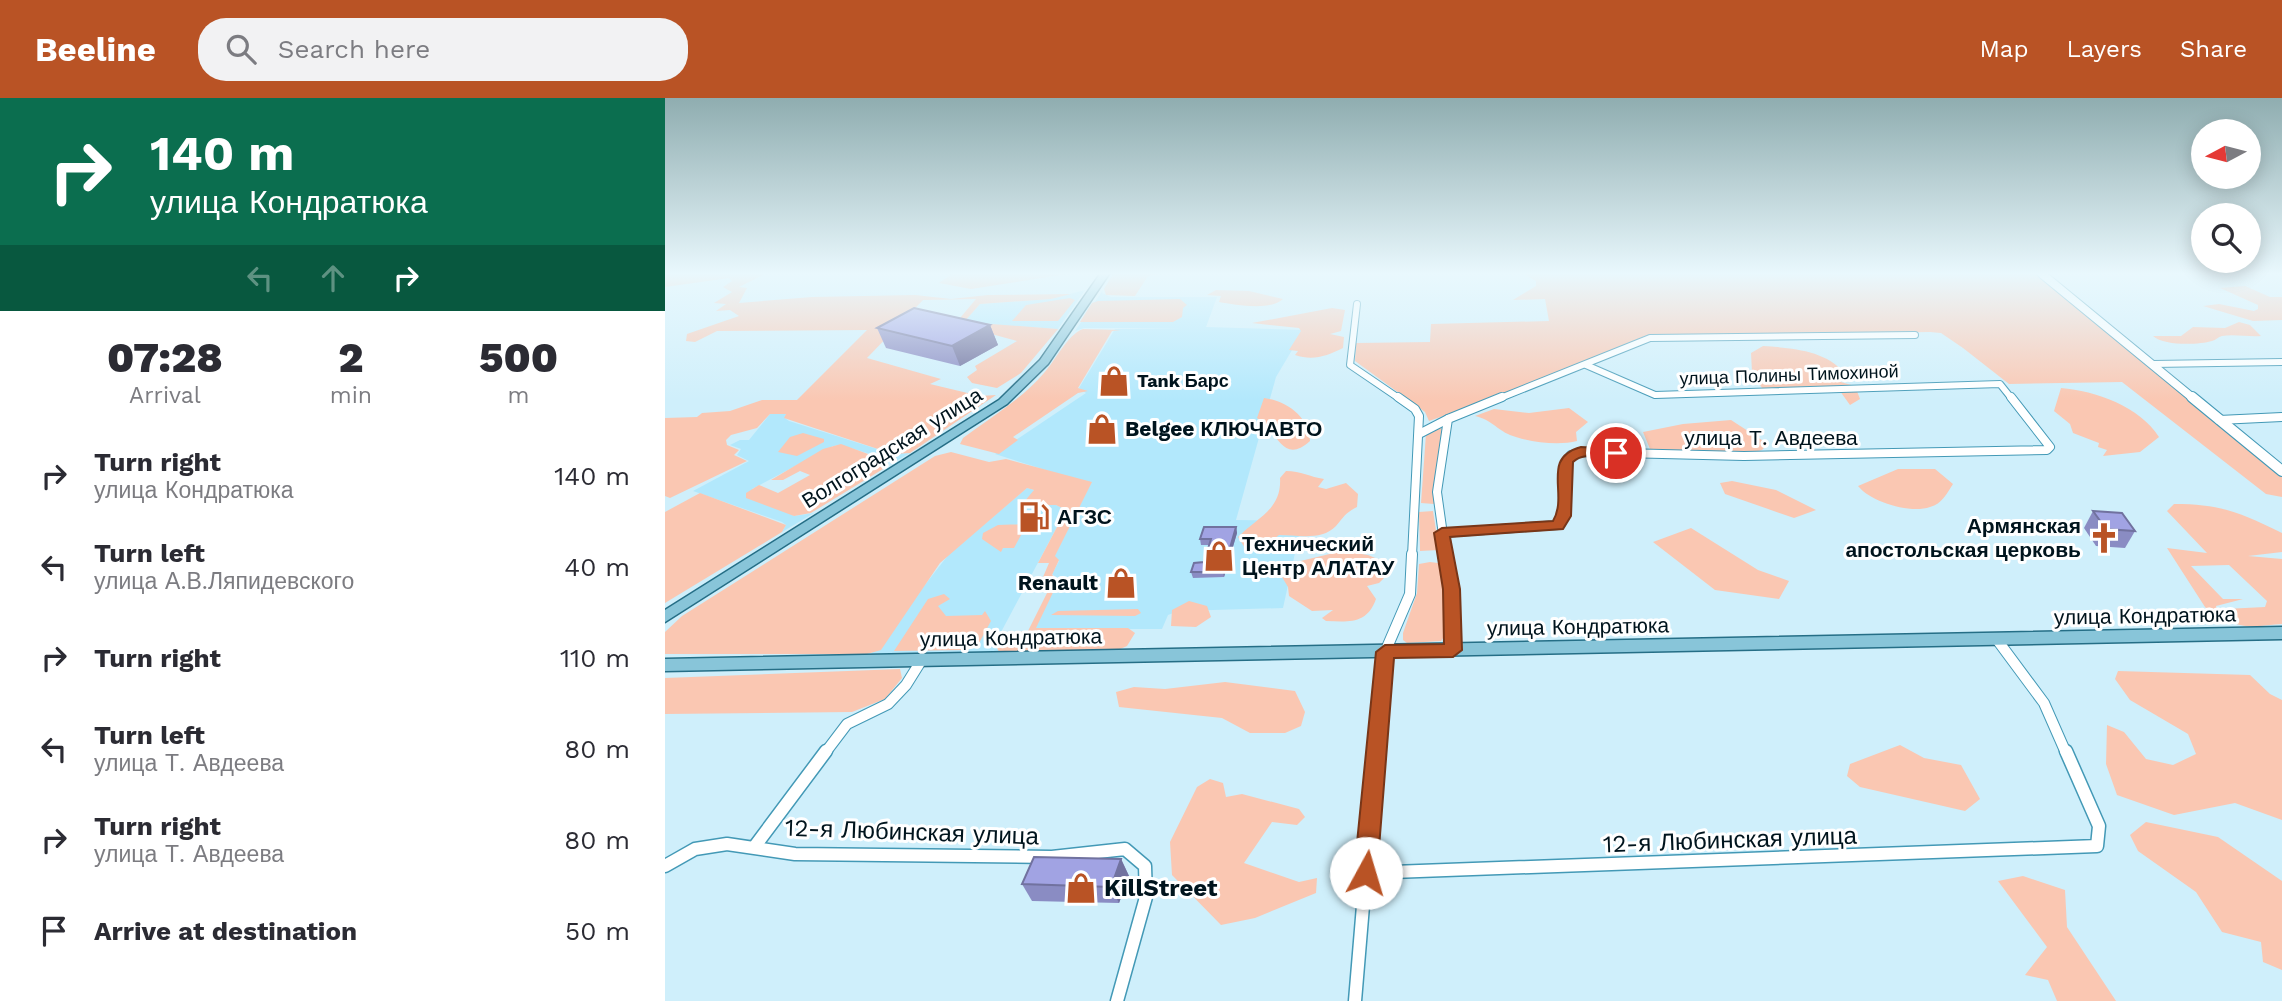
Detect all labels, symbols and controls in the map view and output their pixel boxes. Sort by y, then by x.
search box [198,18,688,81]
text: Beeline [35,30,156,69]
icon: search [222,30,260,68]
text: Search here [278,34,430,64]
text: Map [1980,35,2028,63]
text: Layers [2066,35,2142,63]
text: Share [2180,35,2247,63]
north arrow [2191,119,2261,189]
map controls [2191,119,2261,273]
text: 140 m [150,124,294,182]
icon: right [35,126,126,217]
text: улица Кондратюка [150,183,428,221]
button: search [2191,203,2261,273]
icon: left [241,259,279,297]
icon: ahead [314,259,352,297]
icon: right [387,259,425,297]
text: 07:28 [107,333,223,382]
text: 2 [338,333,363,382]
text: 500 [479,333,558,382]
street label: улица Полины Тимохиной [1679,360,1899,389]
shop icon: Tank Барс [1097,364,1131,398]
place label: Tank Барс [1137,370,1229,391]
text: Arrival [129,382,201,409]
text: min [330,382,372,409]
text: m [508,382,529,409]
street label: Волгоградская улица [797,382,987,513]
shop icon: Belgee КЛЮЧАВТО [1085,412,1119,446]
place label: Belgee КЛЮЧАВТО [1125,416,1322,441]
pin [1586,423,1646,483]
street label: улица Т. Авдеева [1684,425,1858,450]
icon: arrive [1597,434,1635,472]
text: Turn right [94,447,221,477]
icon: right [35,457,73,495]
text: 140 m [554,461,630,491]
text: улица Кондратюка [94,477,294,504]
fuel station icon: АГЗС [1017,500,1051,534]
place label: АГЗС [1057,504,1112,529]
place label: Армянская апостольская церковь [1845,513,2081,562]
church icon: Армянская апостольская церковь [2087,521,2121,555]
place label: Технический Центр АЛАТАУ [1242,531,1395,580]
text: Turn left [94,538,205,568]
shop icon: Технический Центр АЛАТАУ [1202,539,1236,573]
icon: left [35,548,73,586]
text: 40 m [564,552,630,582]
shop icon: Renault [1104,566,1138,600]
text: улица А.В.Ляпидевского [94,568,354,595]
place label: Renault [1018,570,1098,595]
street label: улица Кондратюка [2054,601,2237,630]
street label: улица Кондратюка [1487,612,1670,641]
street label: улица Кондратюка [920,623,1103,652]
icon: right [35,639,73,677]
text: Turn right [94,643,221,673]
text: 110 m [560,643,630,673]
text: Turn left [94,720,205,750]
icon: left [35,730,73,768]
text: 80 m [564,734,630,764]
text: улица Т. Авдеева [94,750,284,777]
text: Turn right [94,811,221,841]
street label: 12-я Любинская улица [785,814,1040,850]
icon: right [35,821,73,859]
street label: 12-я Любинская улица [1603,822,1858,858]
text: 80 m [564,825,630,855]
position arrow [1329,836,1403,910]
text: улица Т. Авдеева [94,841,284,868]
shop icon: KillStreet [1064,871,1098,905]
place label: KillStreet [1104,874,1218,902]
icon: arrive [35,912,73,950]
text: Arrive at destination [94,916,357,946]
text: 50 m [565,916,630,946]

